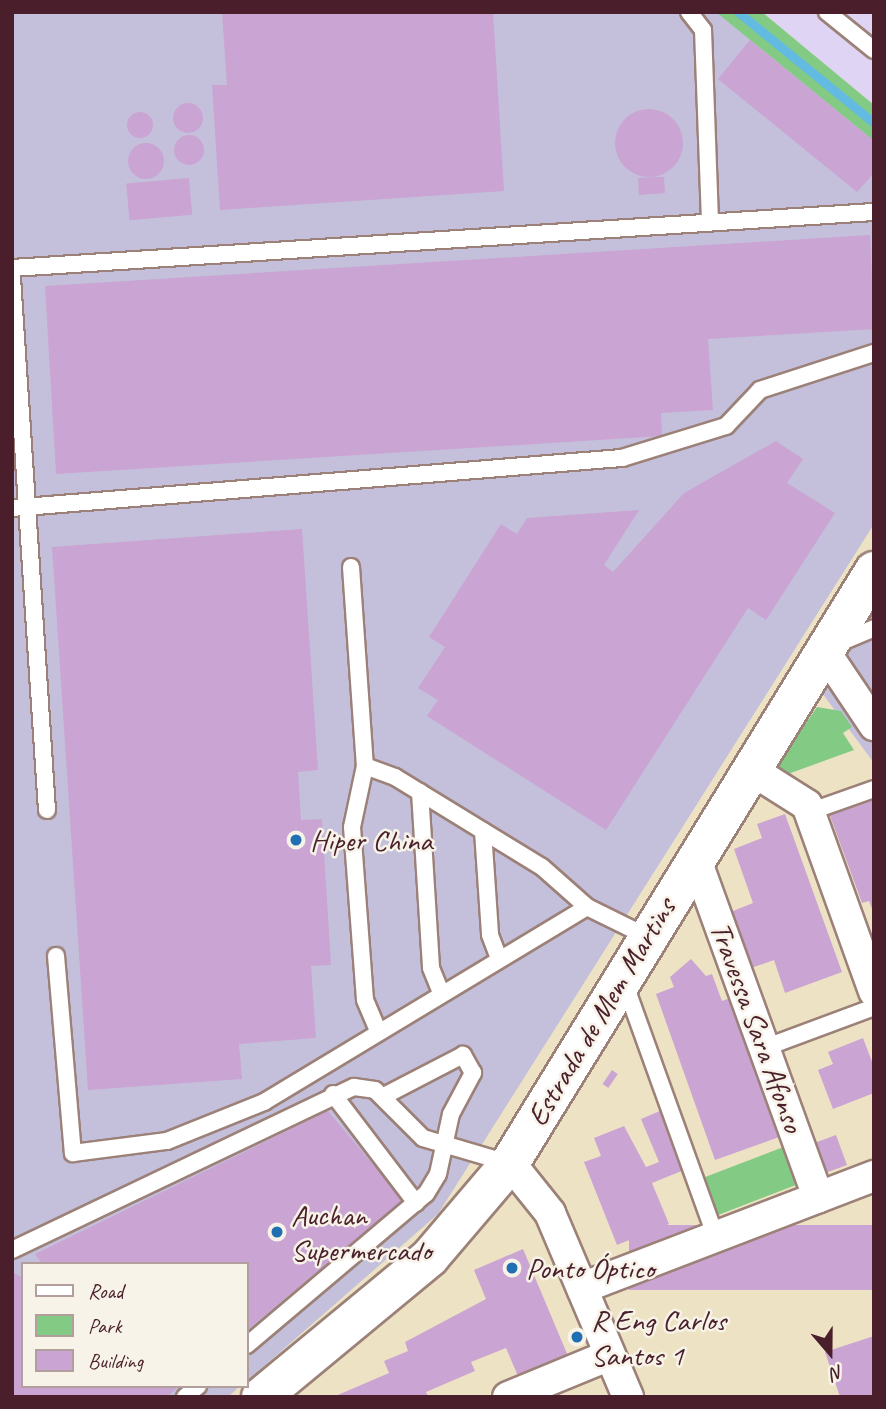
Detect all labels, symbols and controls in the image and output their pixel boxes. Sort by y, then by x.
place label: Hiper China [310,822,431,858]
marker: Hiper China [288,832,304,848]
street label: Estrada de Mem Martins [519,891,683,1133]
street label: Travessa Sara Afonso [702,917,812,1137]
place label: Auchan Supermercado [291,1197,431,1268]
marker: Auchan Supermercado [269,1224,285,1240]
place label: Ponto Óptico [526,1250,654,1286]
marker: Ponto Óptico [504,1260,520,1276]
legend [21,1262,248,1388]
text: Road [88,1278,123,1304]
place label: R Eng Carlos Santos 1 [591,1302,726,1372]
text: Park [88,1313,121,1339]
north arrow [795,1318,865,1388]
marker: R Eng Carlos Santos 1 [569,1329,585,1345]
text: Building [88,1348,143,1374]
text: N [828,1359,847,1386]

